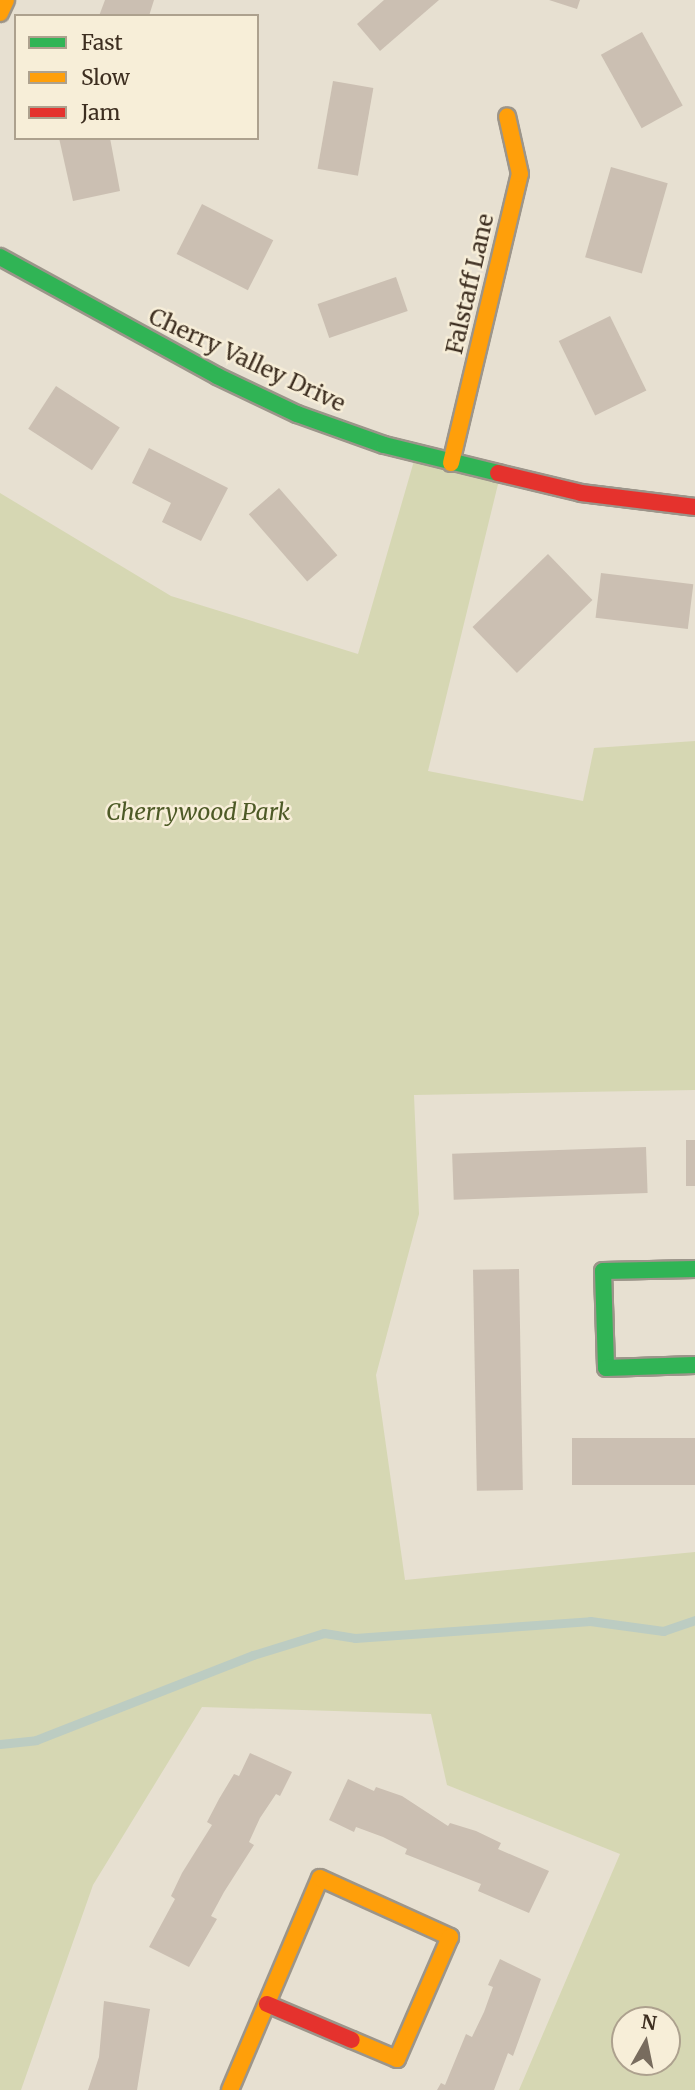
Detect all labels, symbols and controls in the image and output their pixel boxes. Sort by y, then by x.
legend [14,14,259,140]
text: Fast [81,29,123,56]
text: Slow [81,64,130,91]
text: Jam [81,99,120,126]
street label: Falstaff Lane [440,211,500,357]
street label: Cherry Valley Drive [144,302,350,418]
park label: Cherrywood Park [106,798,290,826]
north arrow [611,2006,681,2076]
text: N [640,2009,658,2035]

